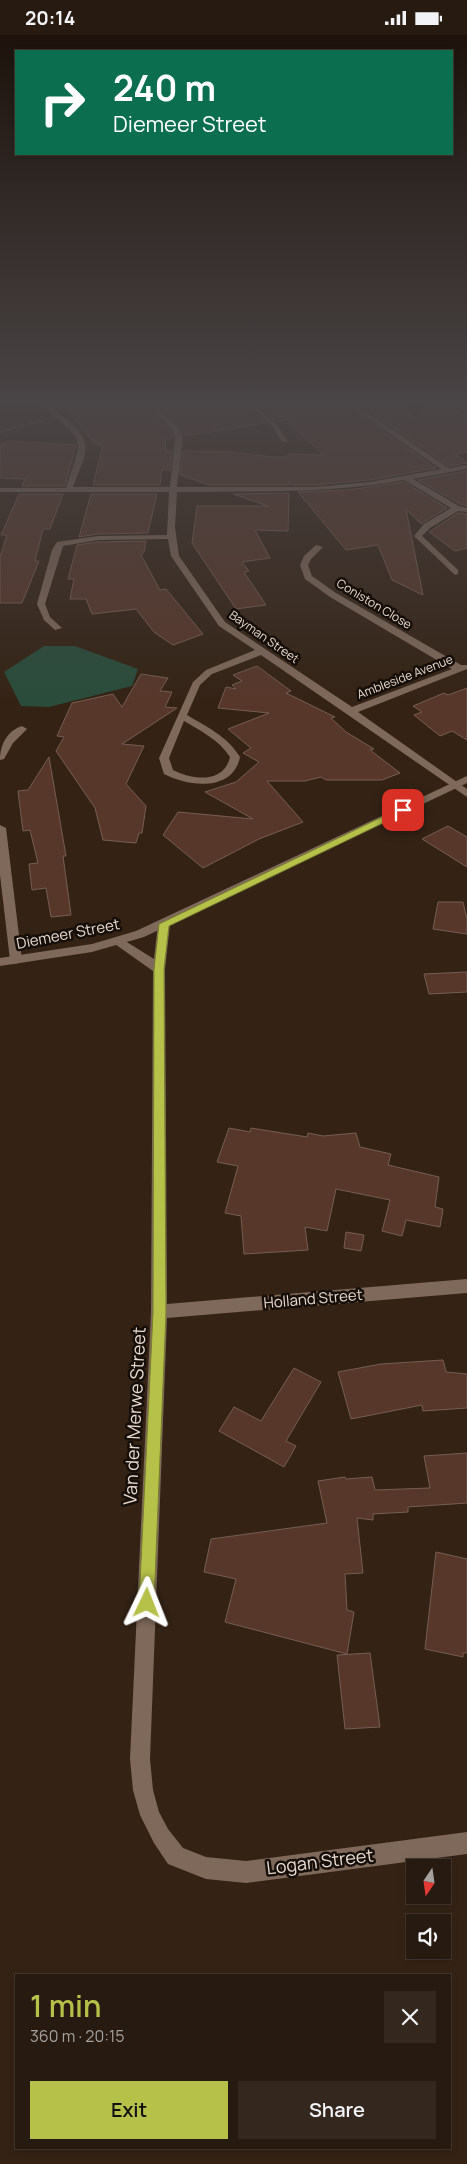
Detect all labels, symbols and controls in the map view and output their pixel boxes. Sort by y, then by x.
text: 20:14 [25,5,75,31]
text: 240 m [113,64,216,112]
icon: right [30,70,95,135]
text: Diemeer Street [113,109,267,139]
street label: Coniston Close [334,574,415,633]
street label: Bayman Street [226,606,303,667]
street label: Ambleside Avenue [354,650,455,703]
pin [382,789,424,831]
icon: arrive [389,796,417,824]
street label: Diemeer Street [14,913,121,954]
street label: Holland Street [263,1284,363,1313]
street label: Van der Merwe Street [117,1326,151,1506]
position arrow [120,1576,172,1628]
street label: Logan Street [265,1843,375,1879]
north arrow [406,1859,451,1904]
map controls [406,1859,451,1959]
button: sound [406,1914,451,1959]
text: 1 min [30,1985,102,2026]
button: close [384,1991,436,2043]
text: 360 m · 20:15 [30,2025,124,2047]
button: Exit [30,2081,228,2139]
button: Share [238,2081,436,2139]

